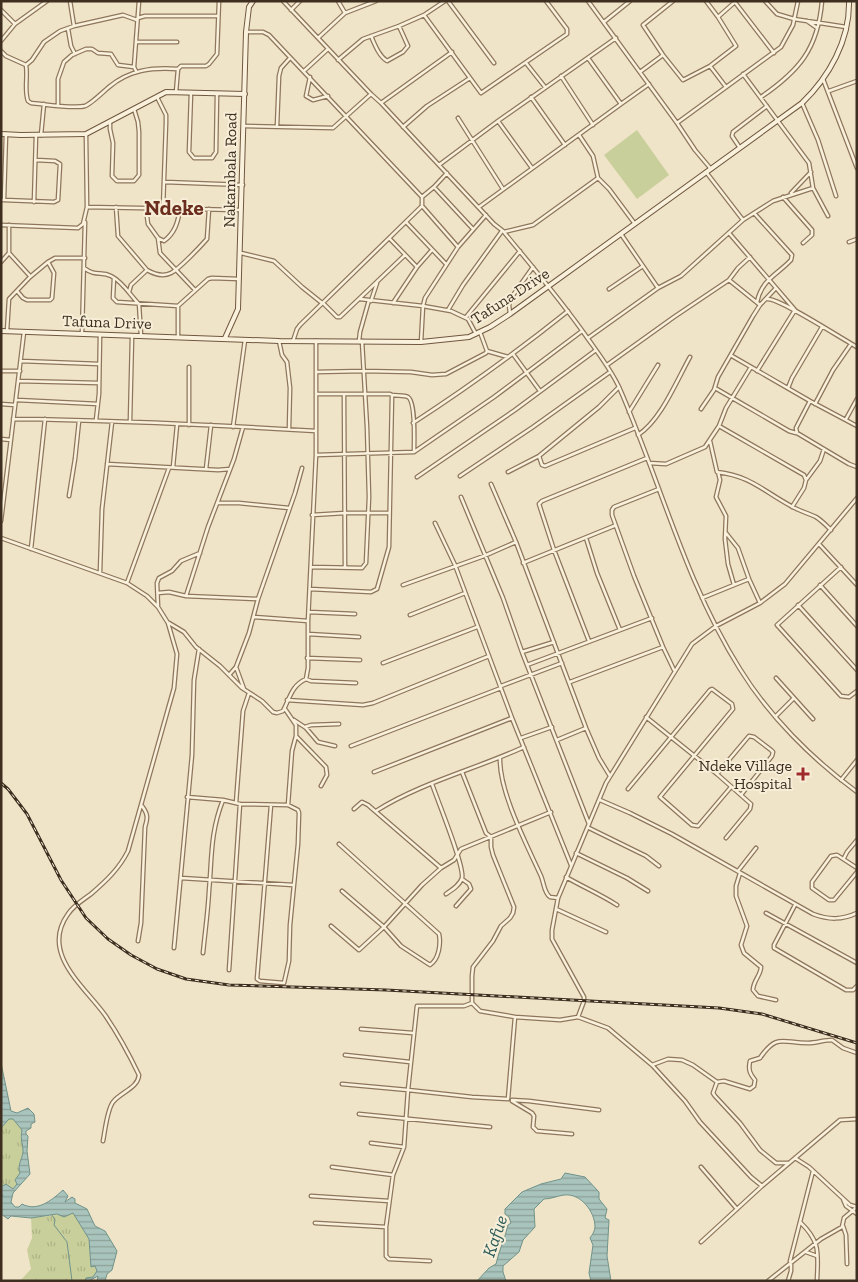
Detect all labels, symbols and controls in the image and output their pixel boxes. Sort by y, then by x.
street label: Nakambala Road [219,112,241,228]
district label: Ndeke [144,195,204,220]
street label: Tafuna Drive [467,264,553,328]
street label: Tafuna Drive [62,311,152,333]
place label: Ndeke Village Hospital [698,756,792,793]
marker: Ndeke Village Hospital [796,767,810,781]
water label: Kafue [478,1212,512,1260]

